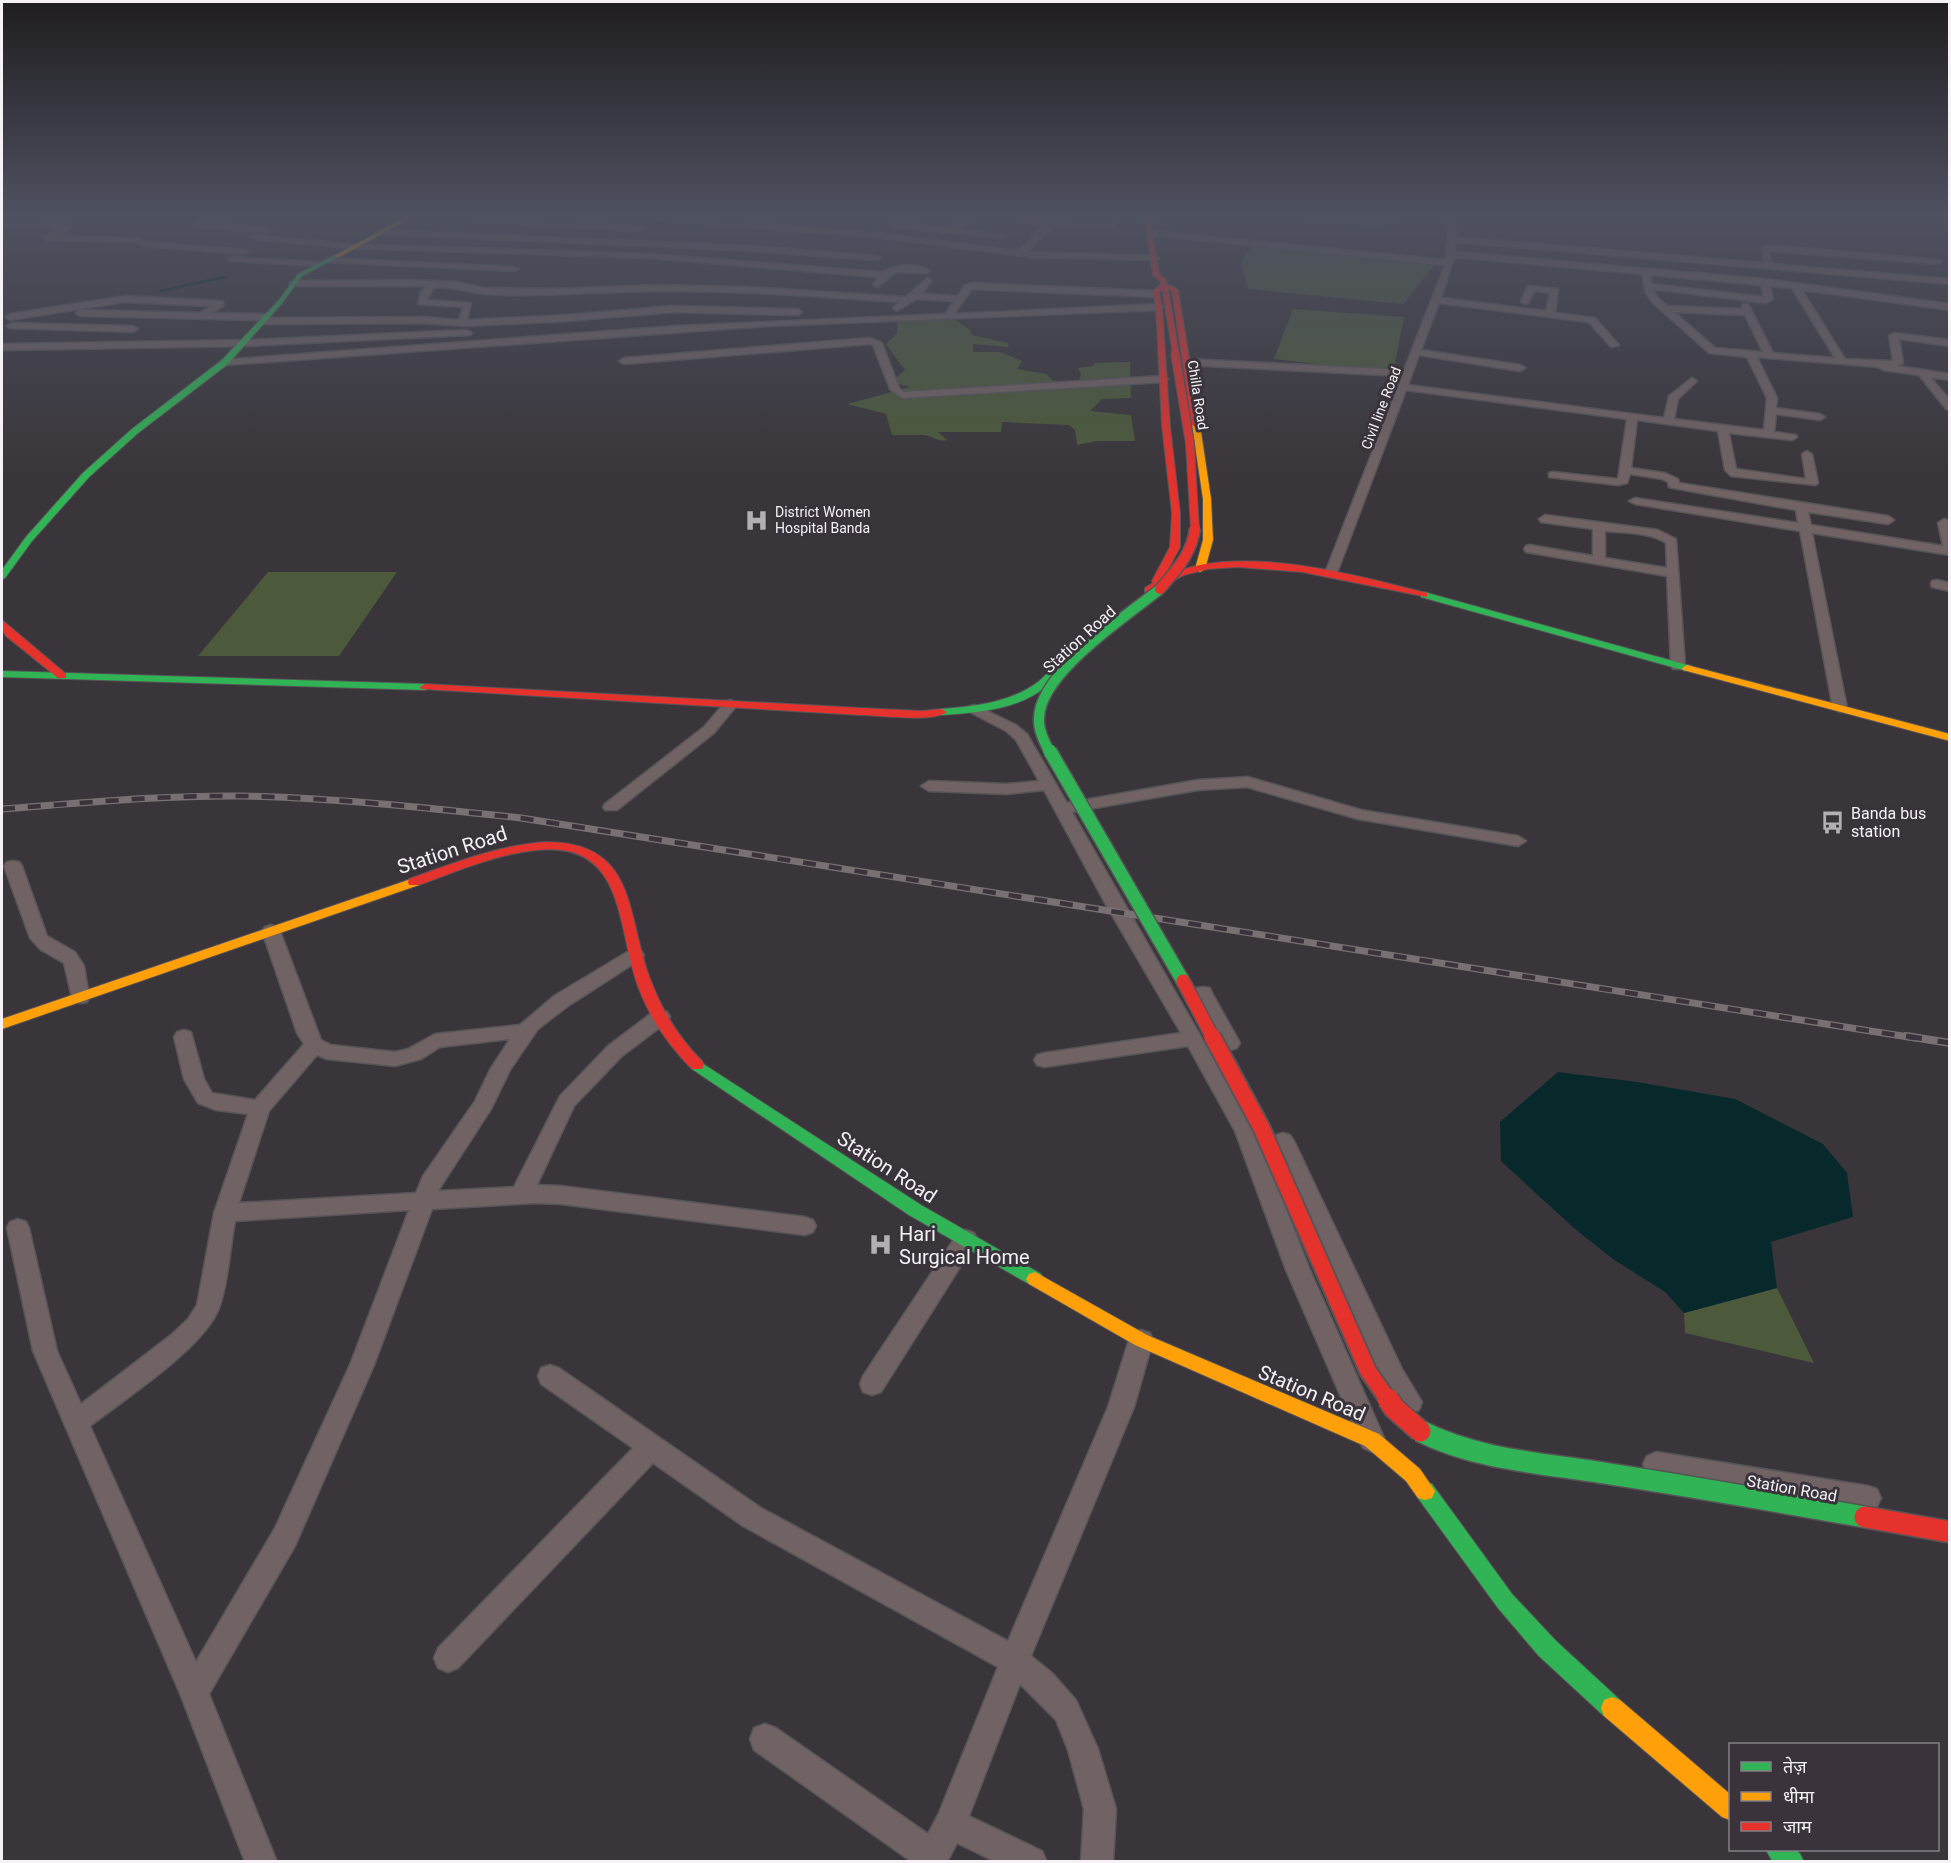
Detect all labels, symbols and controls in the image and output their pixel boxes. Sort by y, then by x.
street label: Chilla Road [1185,359,1211,431]
street label: Civil line Road [1358,364,1404,452]
place label: District Women Hospital Banda [775,504,871,536]
hospital icon: District Women Hospital Banda [744,507,770,533]
street label: Station Road [1039,602,1120,677]
place label: Banda bus station [1851,804,1926,841]
bus stop icon: Banda bus station [1820,809,1846,835]
street label: Station Road [394,821,510,879]
street label: Station Road [833,1126,941,1208]
place label: Hari Surgical Home [899,1222,1030,1269]
hospital icon: Hari Surgical Home [868,1232,894,1258]
street label: Station Road [1255,1360,1369,1426]
street label: Station Road [1745,1471,1838,1506]
legend [1729,1743,1939,1851]
text: तेज़ [1783,1756,1807,1777]
text: धीमा [1783,1786,1814,1807]
text: जाम [1783,1816,1813,1837]

